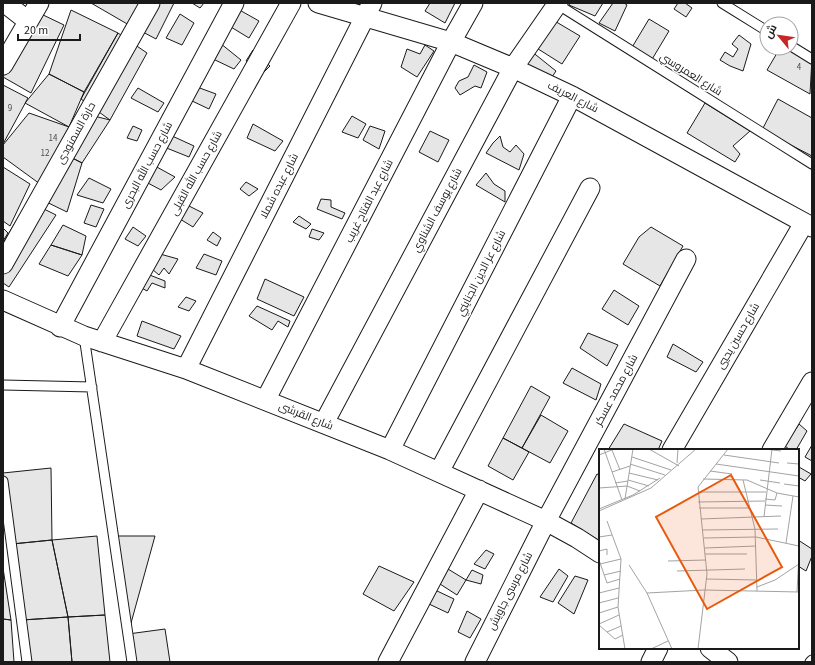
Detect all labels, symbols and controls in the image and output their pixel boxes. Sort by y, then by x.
scale bar [18,16,80,42]
north arrow [759,16,799,56]
text: 20 m [24,22,48,39]
text: ش [761,22,781,41]
street label: شارع العمروسي [657,49,725,99]
house number: 4 [797,61,802,74]
street label: شارع العريف [545,78,601,116]
street label: حارة السمنودى [53,99,99,167]
house number: 9 [8,102,13,115]
street label: شارع حسب الله البحرى [117,119,176,211]
street label: شارع حسب الله القبلى [166,127,226,218]
house number: 14 [49,132,58,145]
house number: 12 [41,147,50,160]
street label: شارع عبده شملا [256,151,302,221]
street label: شارع عبد الفتاح غريب [341,157,397,245]
street label: شارع يوسف الشناوي [408,165,466,255]
street label: شارع عز الدين الجنايني [453,228,510,319]
street label: شارع حسين يحيي [713,300,763,372]
street label: شارع محمد عسكر [590,351,641,429]
street label: شارع القرشى [276,398,336,434]
inset map [599,449,799,649]
street label: شارع مرسى جاويش [484,549,536,633]

